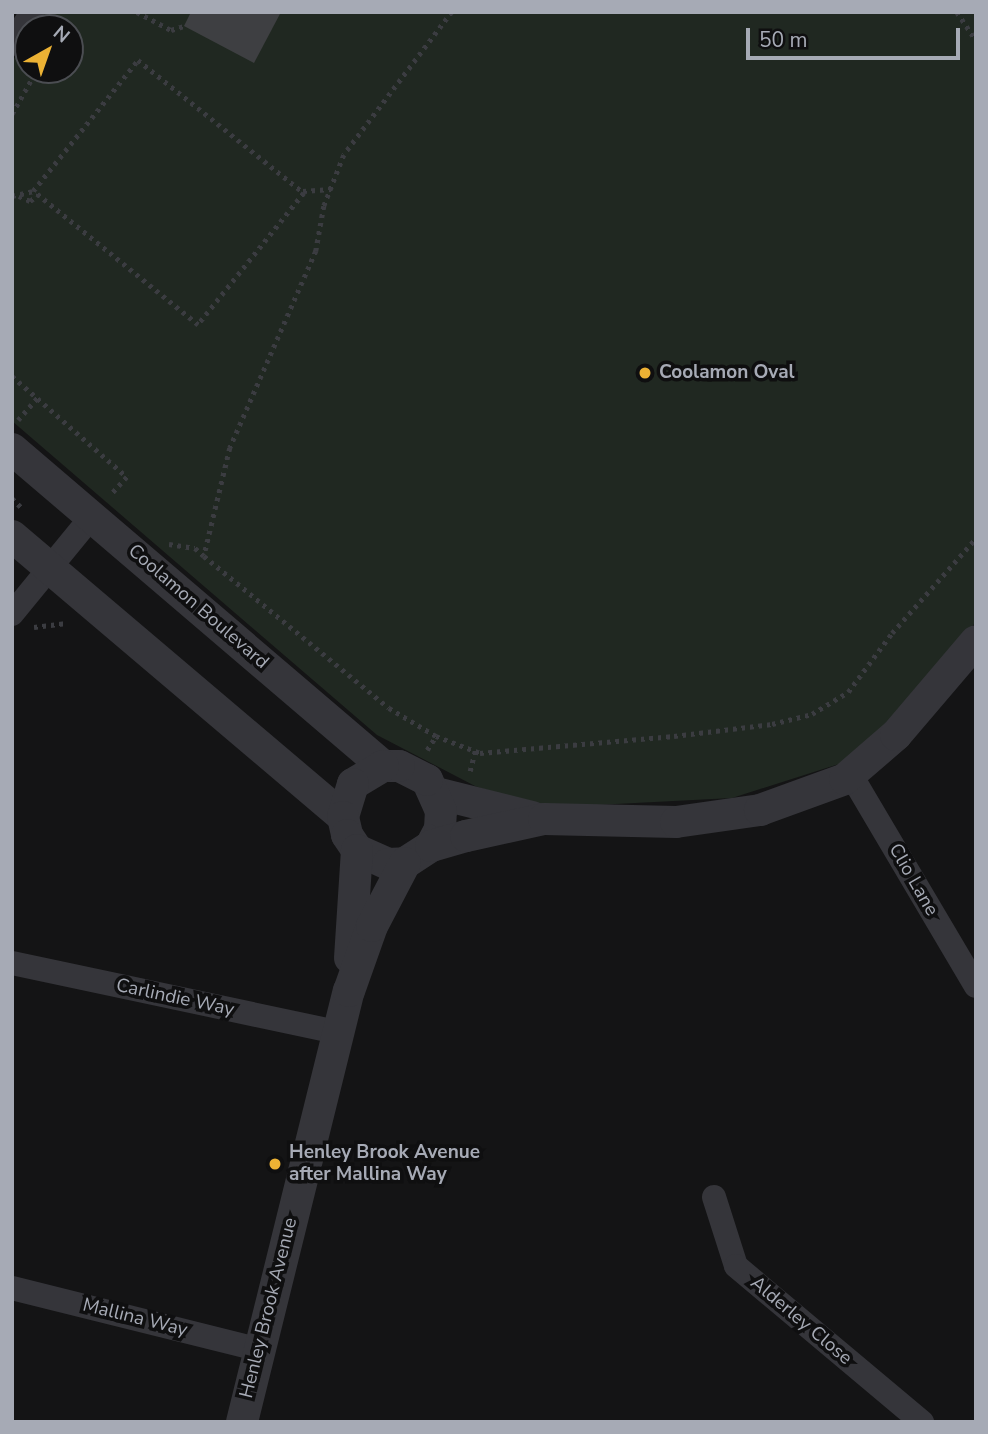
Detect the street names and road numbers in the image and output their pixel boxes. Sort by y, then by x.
street label: Coolamon Boulevard [123,540,273,674]
street label: Clio Lane [883,840,943,920]
street label: Carlindie Way [114,974,236,1022]
street label: Henley Brook Avenue [236,1215,302,1401]
street label: Alderley Close [746,1272,856,1370]
street label: Mallina Way [80,1294,190,1342]

